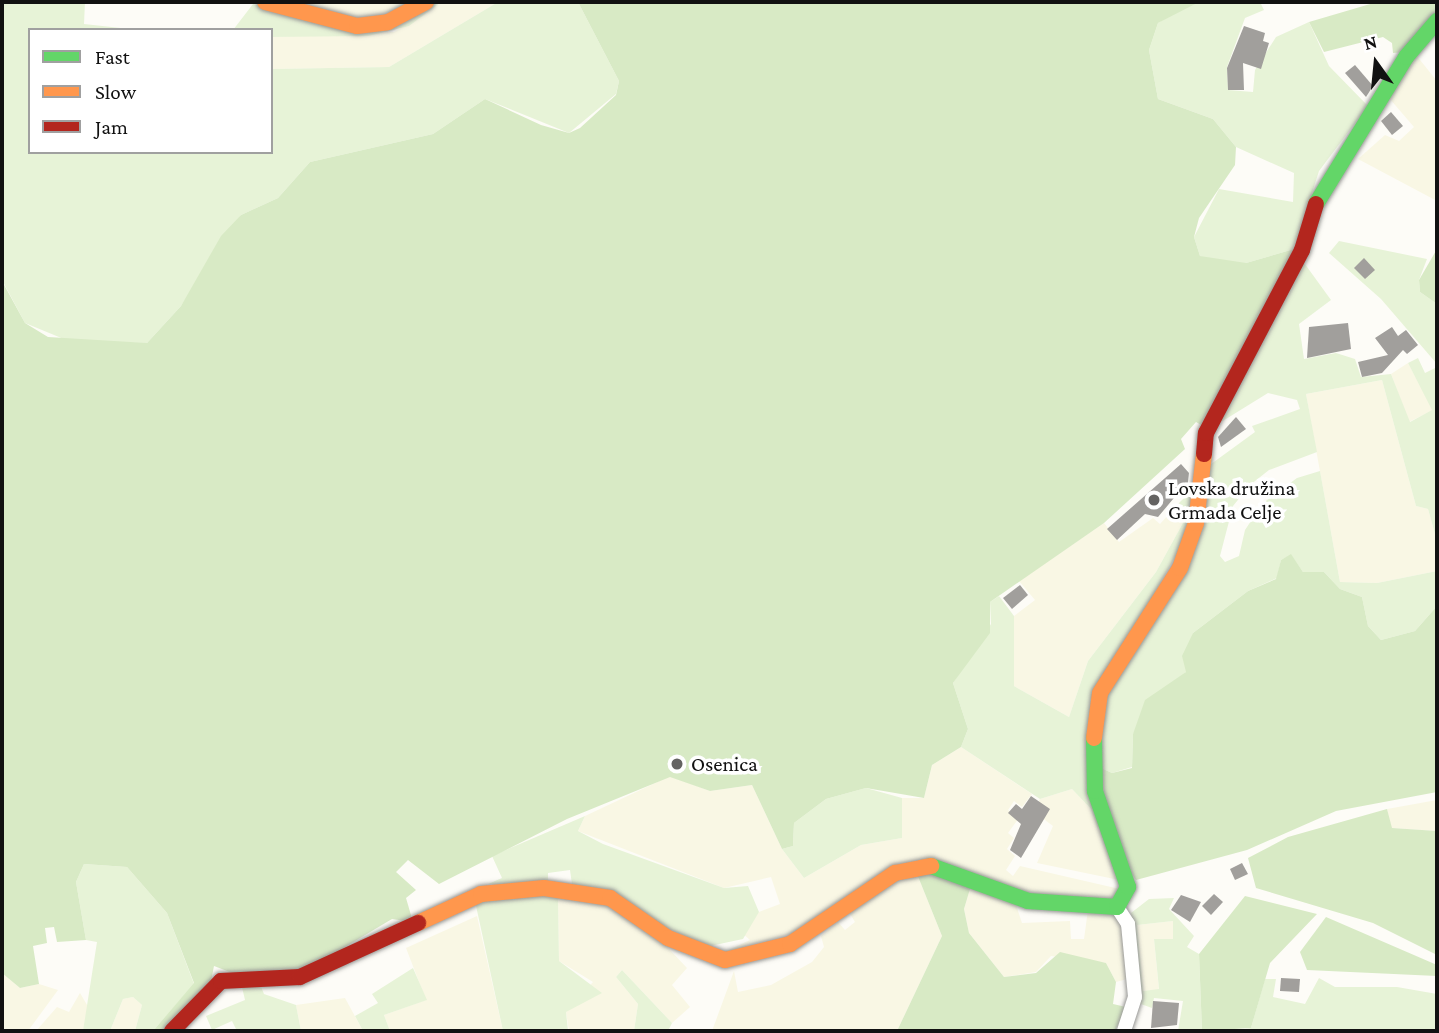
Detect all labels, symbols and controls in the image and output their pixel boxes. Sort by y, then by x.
legend [28,28,273,154]
north arrow [1341,28,1411,98]
text: N [1361,30,1379,54]
text: Fast [95,45,130,69]
text: Slow [95,80,136,104]
text: Jam [95,115,128,139]
place label: Lovska družina Grmada Celje [1168,475,1295,525]
marker: Lovska družina Grmada Celje [1146,492,1162,508]
place label: Osenica [691,751,758,777]
marker: Osenica [669,756,685,772]

